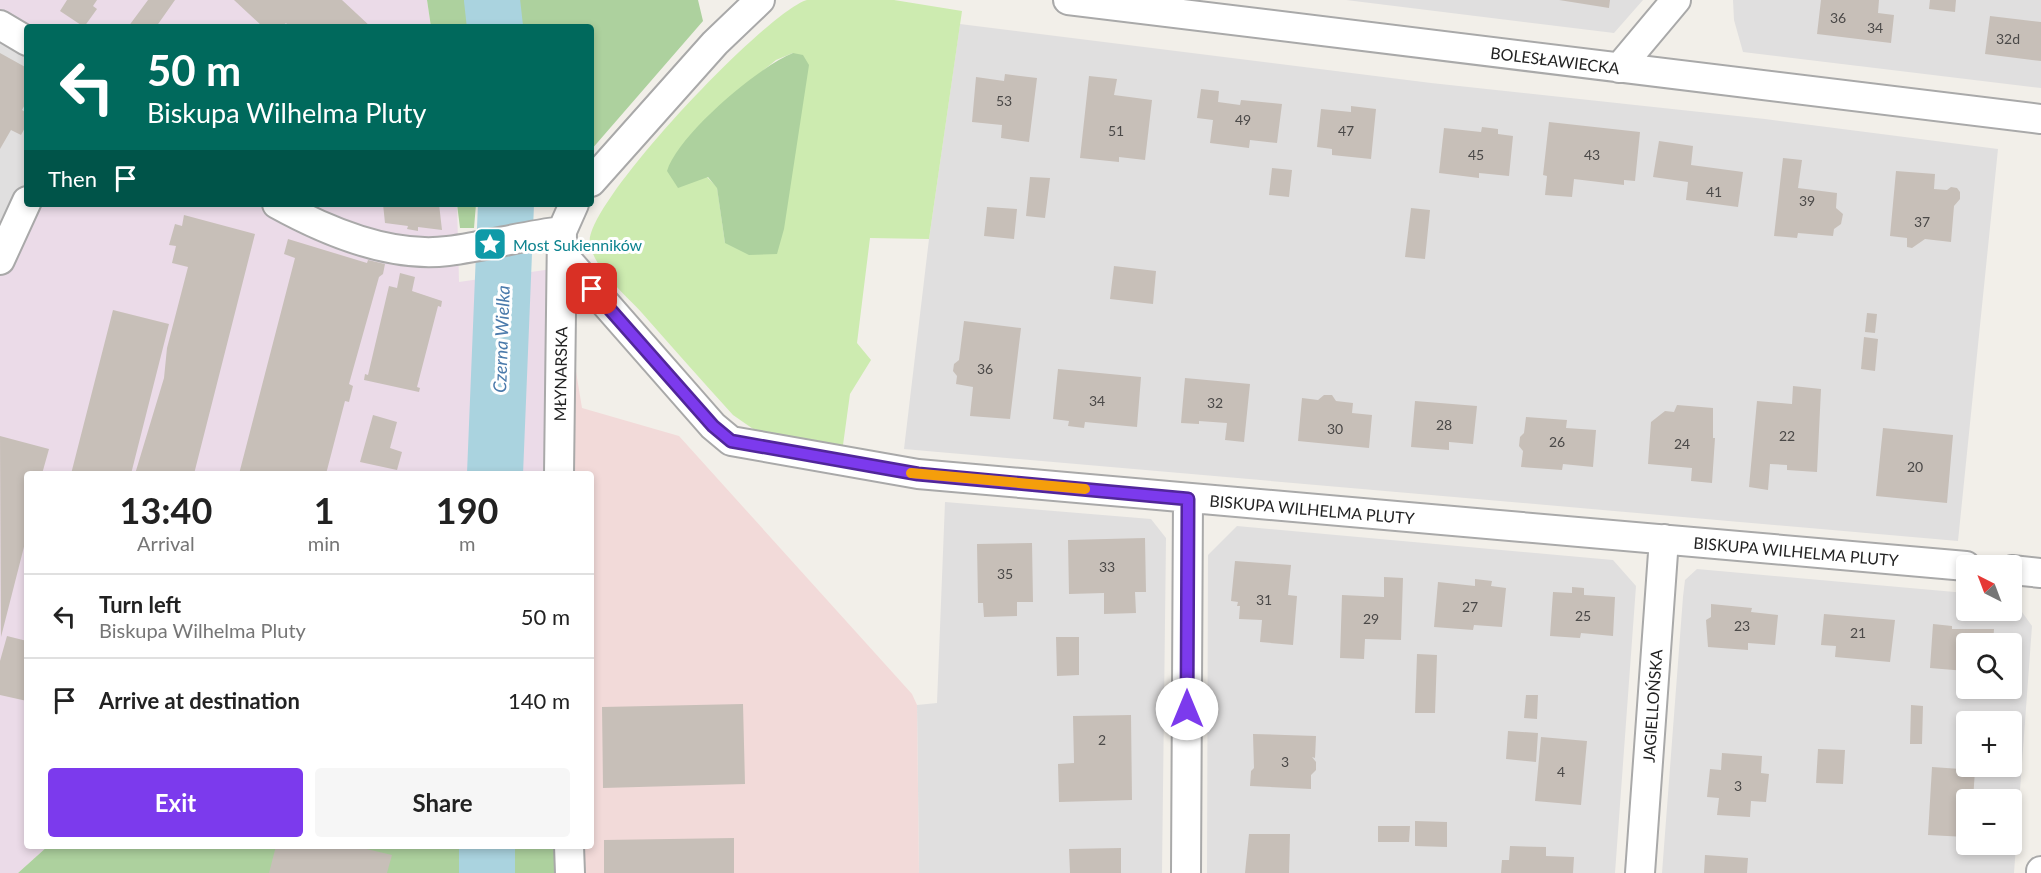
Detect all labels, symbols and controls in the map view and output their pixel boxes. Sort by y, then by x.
house number: 36 [1830,9,1846,26]
house number: 34 [1867,19,1883,36]
house number: 32d [1996,30,2020,47]
street label: BOLESŁAWIECKA [1489,43,1621,77]
text: 50 m [147,45,241,95]
icon: left [48,48,126,126]
house number: 53 [996,92,1012,109]
text: Biskupa Wilhelma Pluty [147,96,426,129]
house number: 49 [1235,111,1251,128]
house number: 51 [1108,122,1124,139]
house number: 47 [1338,122,1354,139]
house number: 45 [1468,146,1484,163]
house number: 43 [1584,146,1600,163]
icon: arrive [109,162,142,195]
text: Then [48,165,97,192]
house number: 41 [1706,183,1722,200]
house number: 39 [1799,192,1815,209]
house number: 37 [1914,213,1930,230]
place icon: Most Sukienników [472,226,508,262]
place label: Most Sukienników [513,235,643,254]
pin [566,263,617,314]
icon: arrive [575,272,608,305]
water label: Czerna Wielka [488,285,514,393]
street label: MŁYNARSKA [550,326,570,422]
house number: 36 [977,360,993,377]
house number: 34 [1089,392,1105,409]
house number: 32 [1207,394,1223,411]
house number: 28 [1436,416,1452,433]
house number: 30 [1327,420,1343,437]
house number: 22 [1779,427,1795,444]
house number: 26 [1549,433,1565,450]
house number: 24 [1674,435,1690,452]
house number: 20 [1907,458,1923,475]
text: 13:40 [120,488,212,532]
text: 1 [314,488,335,532]
text: 190 [436,488,498,532]
street label: BISKUPA WILHELMA PLUTY [1209,491,1415,527]
text: Arrival [137,531,195,555]
text: min [308,531,340,555]
text: m [459,531,475,555]
street label: BISKUPA WILHELMA PLUTY [1693,533,1899,569]
north arrow [1956,555,2022,621]
map controls [1956,555,2022,855]
house number: 33 [1099,558,1115,575]
house number: 35 [997,565,1013,582]
text: Turn left [99,591,181,618]
house number: 31 [1256,591,1272,608]
house number: 27 [1462,598,1478,615]
icon: left [48,600,81,633]
text: 50 m [521,603,570,630]
house number: 25 [1575,607,1591,624]
house number: 29 [1363,610,1379,627]
house number: 23 [1734,617,1750,634]
text: Biskupa Wilhelma Pluty [99,618,306,642]
house number: 21 [1850,624,1866,641]
button: search [1956,633,2022,699]
street label: JAGIELLOŃSKA [1639,649,1665,763]
position arrow [1155,677,1219,741]
icon: arrive [48,684,81,717]
text: Arrive at destination [99,687,300,714]
text: 140 m [508,687,570,714]
button: + [1956,711,2022,777]
house number: 2 [1098,731,1106,748]
house number: 3 [1281,753,1289,770]
house number: 4 [1557,763,1565,780]
button: Exit [48,768,303,837]
button: Share [315,768,570,837]
house number: 3 [1734,777,1742,794]
button: − [1956,789,2022,855]

